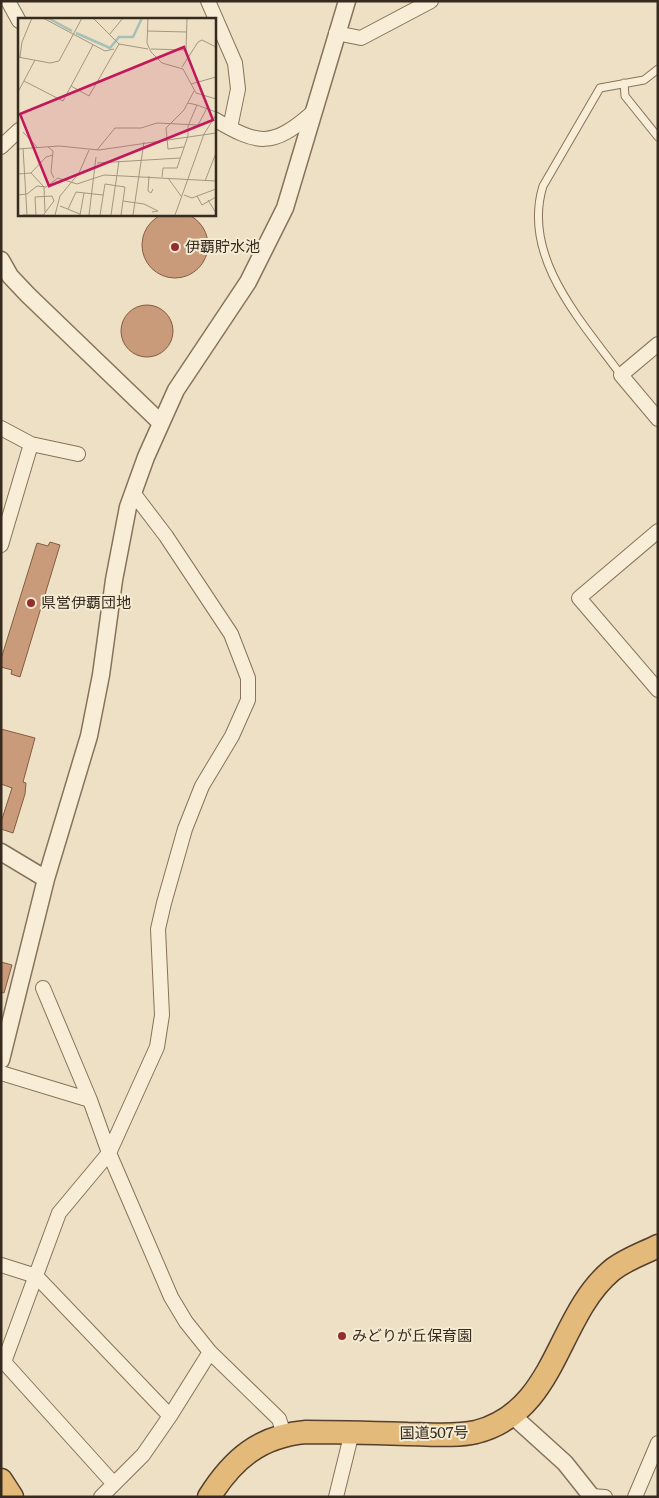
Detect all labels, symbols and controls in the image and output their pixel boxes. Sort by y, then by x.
inset map [18,18,215,215]
place label: 伊覇貯水池 [185,234,260,257]
marker: 伊覇貯水池 [169,241,181,253]
place label: 県営伊覇団地 [41,590,131,613]
marker: 県営伊覇団地 [25,597,37,609]
place label: みどりが丘保育園 [352,1323,472,1346]
marker: みどりが丘保育園 [336,1330,348,1342]
street label: 国道507号 [399,1419,469,1444]

